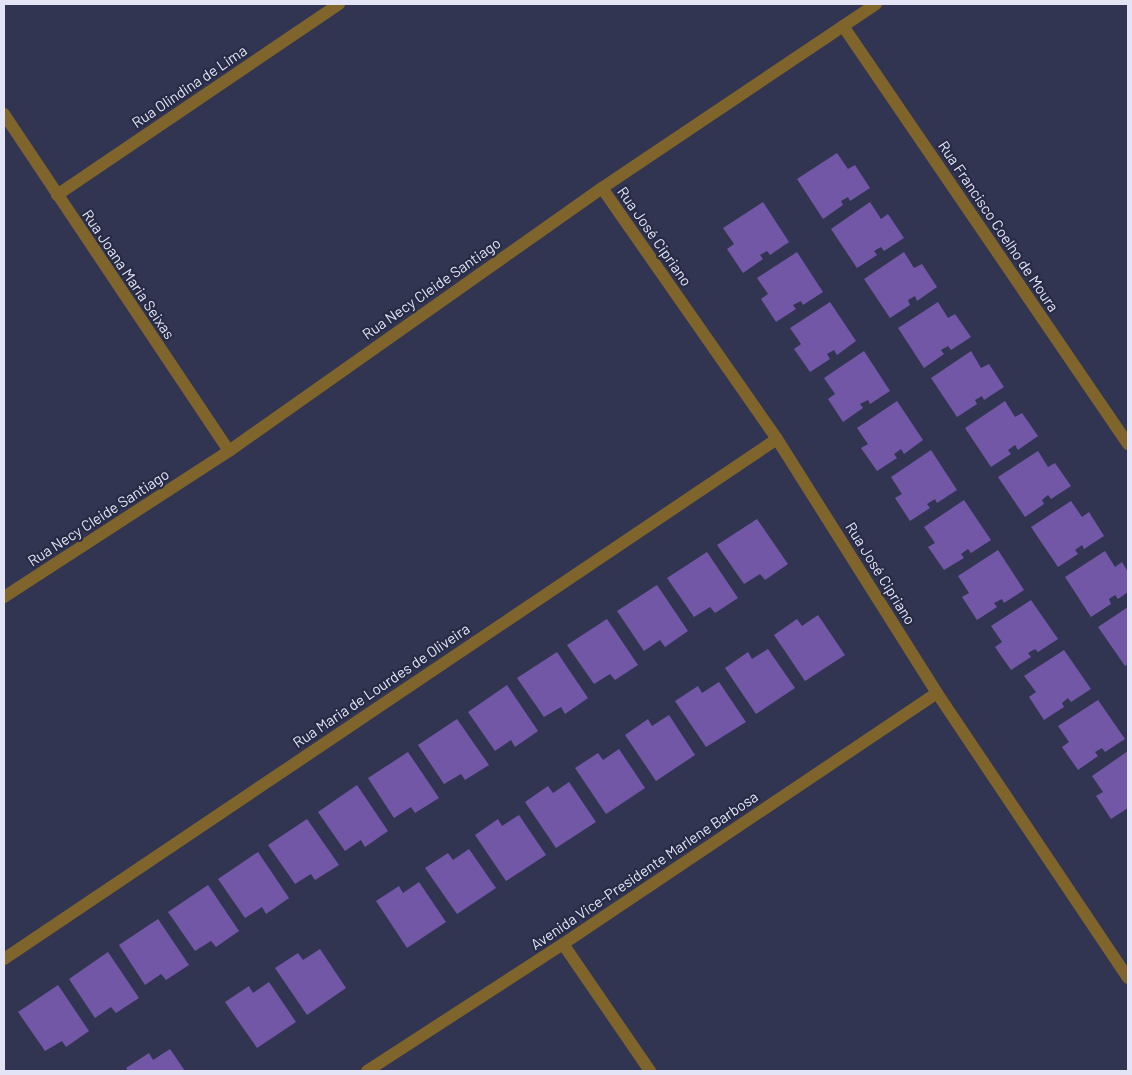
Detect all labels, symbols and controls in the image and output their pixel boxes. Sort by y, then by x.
street label: Rua Olindina de Lima [128,41,250,131]
street label: Rua Francisco Coelho de Moura [935,137,1063,315]
street label: Rua José Cipriano [614,183,696,289]
street label: Rua Joana Maria Seixas [79,206,179,342]
street label: Rua Necy Cleide Santiago [358,233,504,343]
street label: Rua Necy Cleide Santiago [24,465,172,569]
street label: Rua José Cipriano [842,519,920,627]
street label: Rua Maria de Lourdes de Oliveira [289,619,473,751]
street label: Avenida Vice-Presidente Marlene Barbosa [527,787,761,953]

